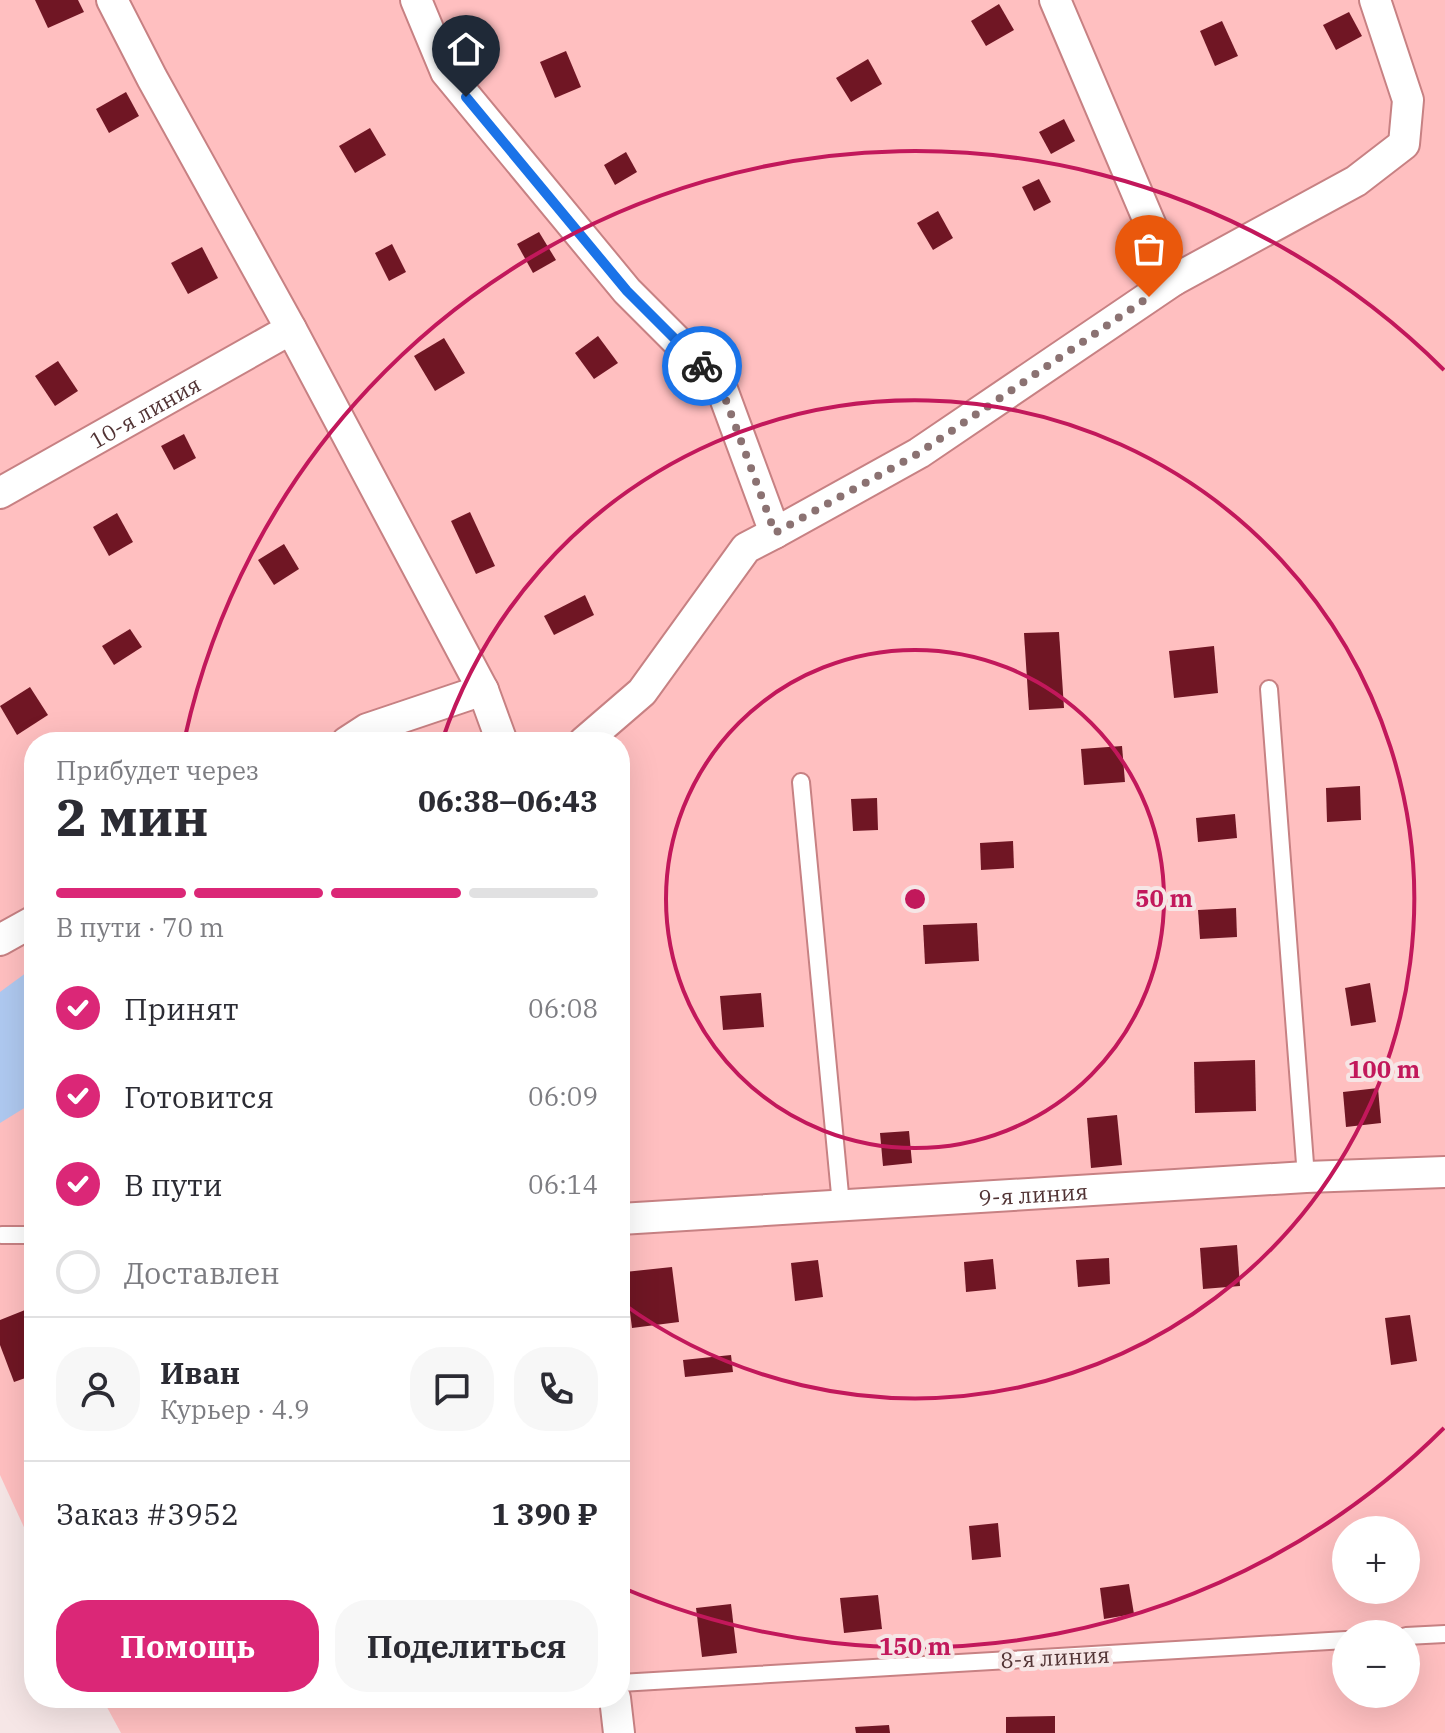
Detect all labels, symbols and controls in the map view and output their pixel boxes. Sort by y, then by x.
pin [432,15,500,97]
icon: home [444,27,488,71]
pin [1115,215,1183,297]
icon: bag [1127,227,1171,271]
courier [662,326,742,406]
icon: bike [680,344,724,388]
street label: 10-я линия [84,369,205,454]
text: Прибудет через [56,753,259,787]
text: 06:38–06:43 [418,781,598,820]
text: 2 мин [56,783,209,850]
text: 50 m [1135,882,1193,914]
centre of rings [901,885,929,913]
text: В пути · 70 m [56,910,224,944]
icon: check [56,986,100,1030]
text: Принят [124,989,239,1028]
text: 06:08 [528,991,598,1025]
text: 100 m [1348,1053,1420,1085]
icon: check [56,1074,100,1118]
text: Готовится [124,1077,274,1116]
text: 06:09 [528,1079,598,1113]
icon: check [56,1162,100,1206]
text: В пути [124,1165,223,1204]
text: 06:14 [528,1167,598,1201]
street label: 9-я линия [978,1176,1089,1212]
text: Доставлен [124,1253,280,1292]
button: person [56,1347,140,1431]
button: chat [410,1347,494,1431]
button: phone [514,1347,598,1431]
text: Иван [160,1353,240,1392]
text: Курьер · 4.9 [160,1392,310,1426]
text: Заказ #3952 [56,1494,239,1533]
text: 1 390 ₽ [492,1494,598,1533]
map controls [1332,1516,1420,1708]
button: + [1332,1516,1420,1604]
button: Помощь [56,1600,319,1692]
button: Поделиться [335,1600,598,1692]
button: − [1332,1620,1420,1708]
text: 150 m [879,1630,951,1662]
street label: 8-я линия [1000,1640,1110,1674]

